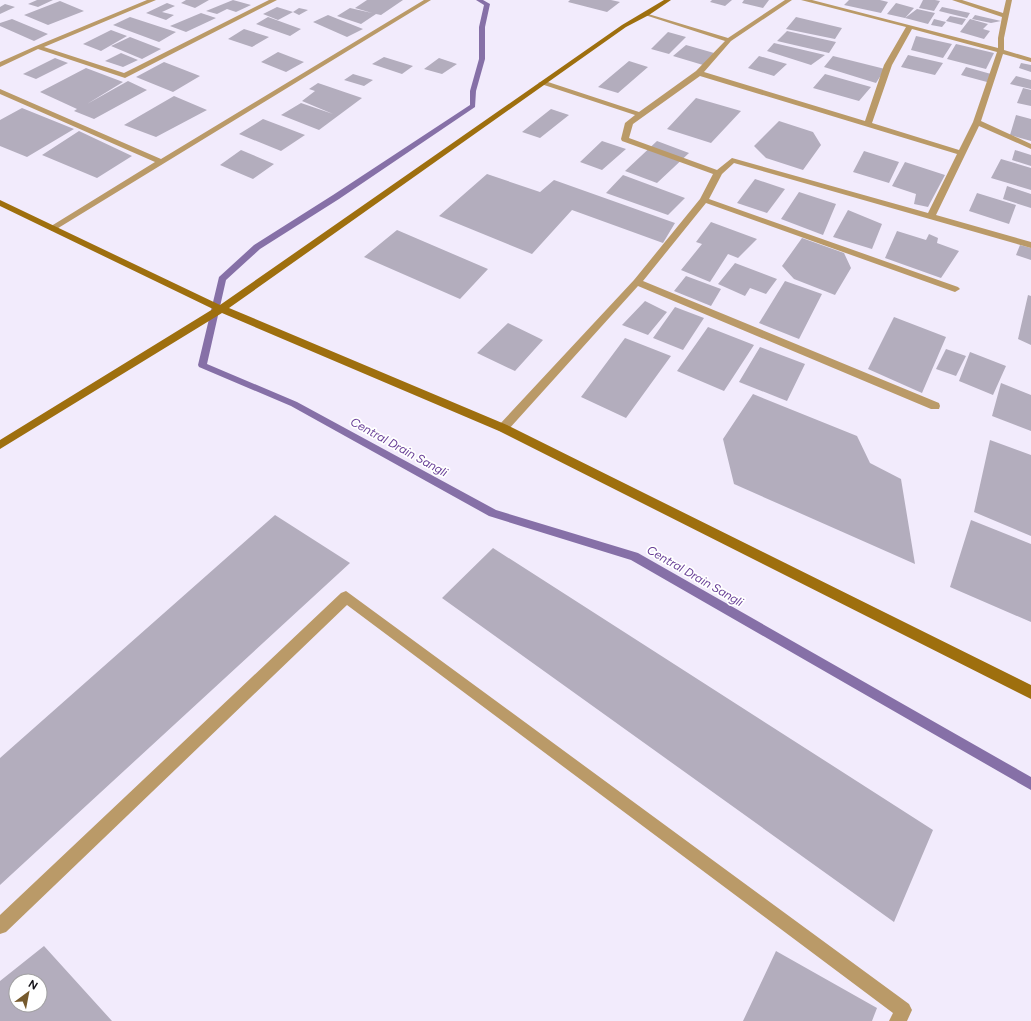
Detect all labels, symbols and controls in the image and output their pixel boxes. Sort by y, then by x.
water label: Central Drain Sangli [348,415,450,480]
water label: Central Drain Sangli [644,543,746,609]
north arrow [8,973,48,1013]
text: N [26,977,40,993]

